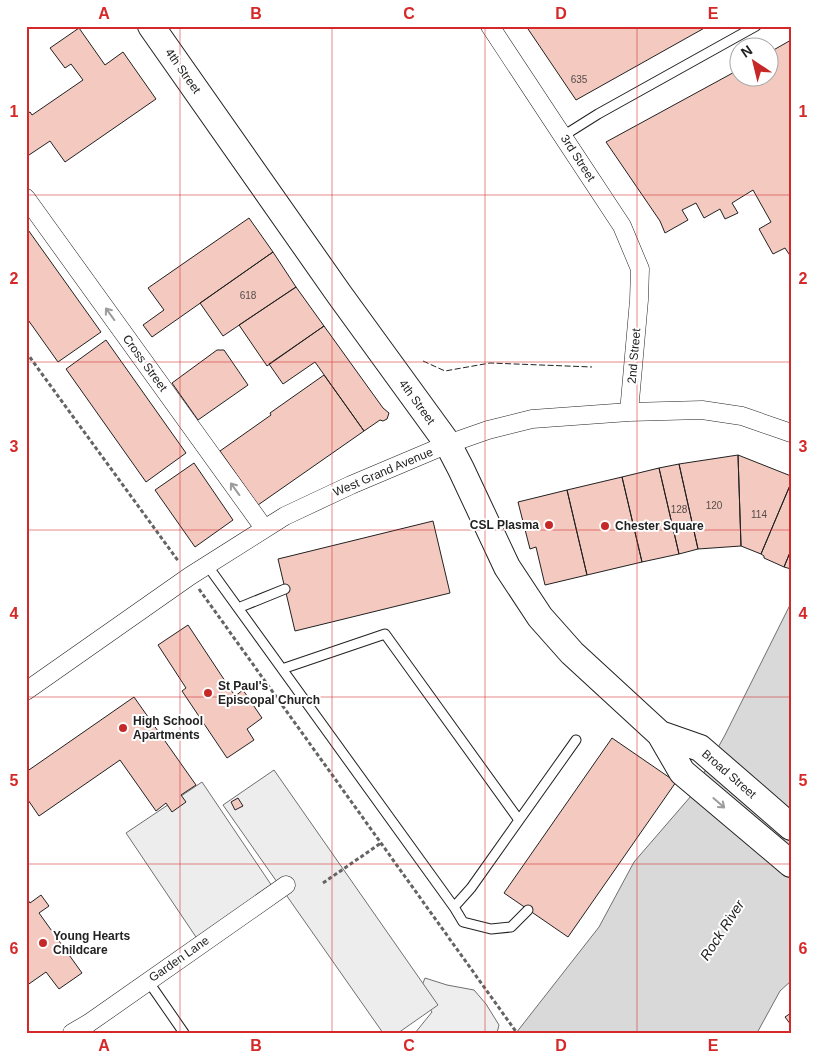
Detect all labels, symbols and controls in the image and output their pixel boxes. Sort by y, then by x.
text: A [98,5,110,22]
text: B [250,5,262,22]
text: C [403,5,415,22]
text: D [555,5,567,22]
text: E [708,5,719,22]
north arrow [730,38,780,88]
text: N [738,42,755,61]
street label: 4th Street [162,46,204,97]
house number: 635 [571,74,588,85]
text: 1 [10,103,19,120]
text: 1 [799,103,808,120]
street label: 3rd Street [558,132,599,184]
text: 2 [10,270,19,287]
text: 2 [799,270,808,287]
house number: 618 [240,290,257,301]
one-way arrow [105,307,115,321]
street label: 2nd Street [625,327,643,384]
street label: Cross Street [120,332,171,395]
street label: 4th Street [396,377,438,428]
text: 3 [10,438,19,455]
text: 3 [799,438,808,455]
street label: West Grand Avenue [331,445,435,499]
one-way arrow [230,482,240,496]
house number: 120 [706,500,723,511]
house number: 128 [671,504,688,515]
house number: 114 [751,509,767,520]
place label: CSL Plasma [470,518,539,532]
marker: CSL Plasma [543,519,555,531]
place label: Chester Square [615,519,704,533]
marker: Chester Square [599,520,611,532]
text: 4 [10,605,19,622]
text: 4 [799,605,808,622]
place label: St Paul's Episcopal Church [218,679,320,707]
marker: St Paul's Episcopal Church [202,687,214,699]
place label: High School Apartments [133,714,203,742]
marker: High School Apartments [117,722,129,734]
street label: Broad Street [699,747,760,802]
text: 5 [10,772,19,789]
text: 5 [799,772,808,789]
one-way arrow [712,798,725,809]
water label: Rock River [697,896,748,963]
place label: Young Hearts Childcare [53,929,130,957]
street label: Garden Lane [146,933,212,985]
marker: Young Hearts Childcare [37,937,49,949]
text: 6 [10,940,19,957]
text: 6 [799,940,808,957]
text: A [98,1037,110,1054]
text: B [250,1037,262,1054]
text: C [403,1037,415,1054]
text: D [555,1037,567,1054]
text: E [708,1037,719,1054]

